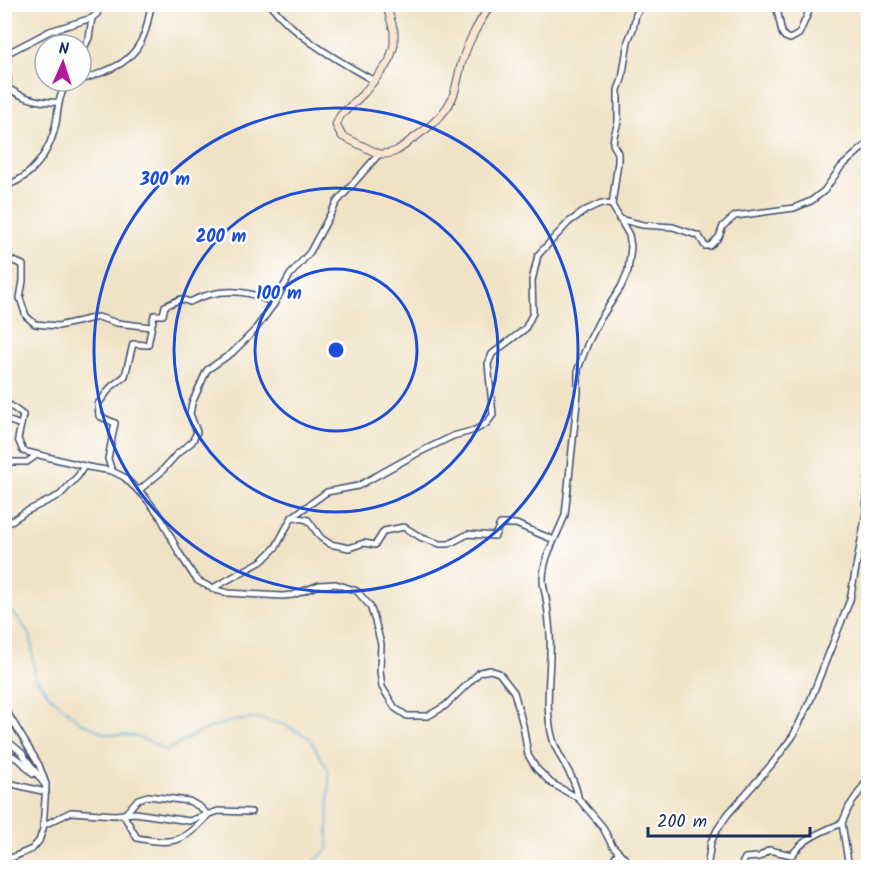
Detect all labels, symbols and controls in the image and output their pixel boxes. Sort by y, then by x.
north arrow [33,33,93,93]
text: N [58,37,69,62]
text: 300 m [139,166,190,195]
text: 200 m [196,223,247,252]
text: 100 m [256,280,302,309]
centre of rings [326,340,346,360]
scale bar [648,800,810,838]
text: 200 m [657,808,707,837]

